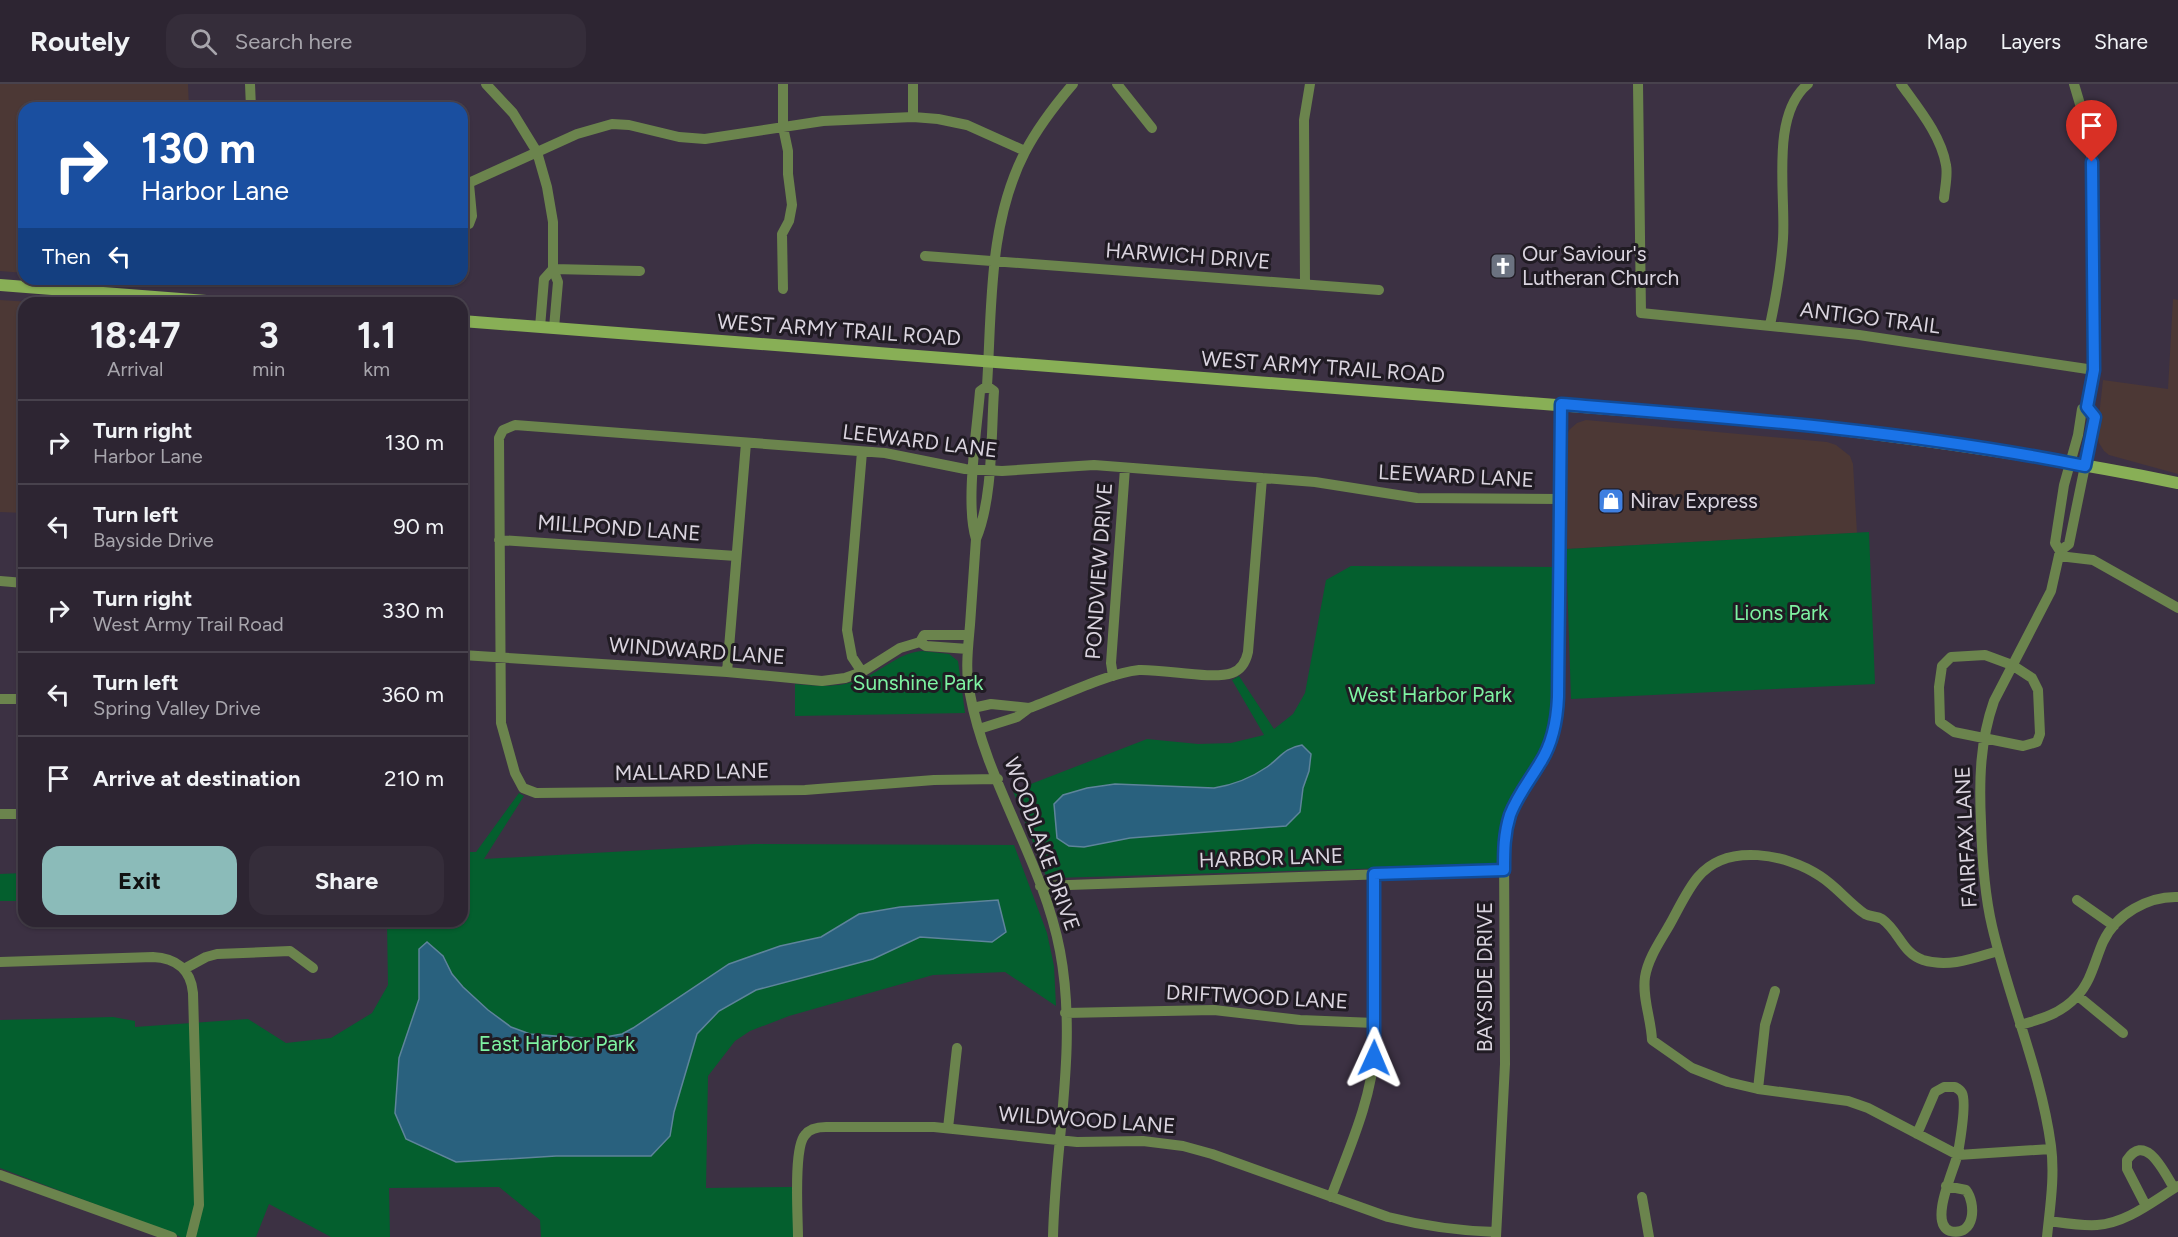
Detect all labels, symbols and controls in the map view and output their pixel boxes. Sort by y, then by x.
search box [166,14,586,68]
text: Routely [30,24,130,58]
icon: search [187,25,220,58]
text: Search here [235,28,352,55]
text: Map [1927,29,1967,54]
text: Layers [2000,29,2061,54]
text: Share [2094,29,2148,54]
pin [2066,100,2117,162]
icon: arrive [2075,109,2108,142]
text: 130 m [141,123,256,174]
icon: right [42,126,120,204]
text: Harbor Lane [141,174,289,207]
street label: HARWICH DRIVE [1105,237,1271,274]
icon: left [103,240,136,273]
place label: Our Saviour's Lutheran Church [1522,241,1679,290]
text: Then [42,243,91,270]
church icon: Our Saviour's Lutheran Church [1488,251,1518,281]
street label: ANTIGO TRAIL [1799,297,1942,338]
street label: WEST ARMY TRAIL ROAD [716,309,962,350]
text: 18:47 [90,314,181,357]
text: 3 [259,314,279,357]
text: 1.1 [357,314,396,357]
street label: WEST ARMY TRAIL ROAD [1200,346,1446,387]
text: Arrival [107,357,163,381]
text: min [252,357,285,381]
text: km [363,357,390,381]
text: Turn right [93,417,192,444]
street label: LEEWARD LANE [841,419,999,462]
icon: right [42,426,75,459]
text: 130 m [385,429,444,456]
text: Harbor Lane [93,444,203,468]
street label: LEEWARD LANE [1377,459,1535,492]
street label: PONDVIEW DRIVE [1080,482,1117,660]
shop icon: Nirav Express [1596,486,1626,516]
place label: Nirav Express [1630,488,1758,513]
text: Turn left [93,501,179,528]
street label: MILLPOND LANE [537,509,701,546]
icon: left [42,510,75,543]
text: 90 m [393,513,444,540]
text: Bayside Drive [93,528,214,552]
text: Turn right [93,585,192,612]
icon: right [42,594,75,627]
text: 330 m [382,597,444,624]
park label: Lions Park [1734,600,1829,625]
text: West Army Trail Road [93,612,284,636]
street label: WINDWARD LANE [608,632,786,669]
text: Turn left [93,669,179,696]
park label: Sunshine Park [852,670,984,695]
icon: left [42,678,75,711]
text: 360 m [381,681,444,708]
park label: West Harbor Park [1348,682,1513,707]
text: Spring Valley Drive [93,696,261,720]
street label: WOODLAKE DRIVE [999,754,1086,934]
street label: MALLARD LANE [614,758,770,785]
icon: arrive [42,762,75,795]
text: Arrive at destination [93,765,301,792]
text: 210 m [384,765,444,792]
street label: FAIRFAX LANE [1949,765,1982,909]
street label: HARBOR LANE [1198,842,1344,873]
button: Exit [42,846,237,915]
button: Share [249,846,444,915]
street label: BAYSIDE DRIVE [1472,902,1497,1052]
street label: DRIFTWOOD LANE [1165,979,1349,1014]
position arrow [1342,1026,1406,1090]
park label: East Harbor Park [479,1031,636,1056]
street label: WILDWOOD LANE [998,1101,1176,1138]

